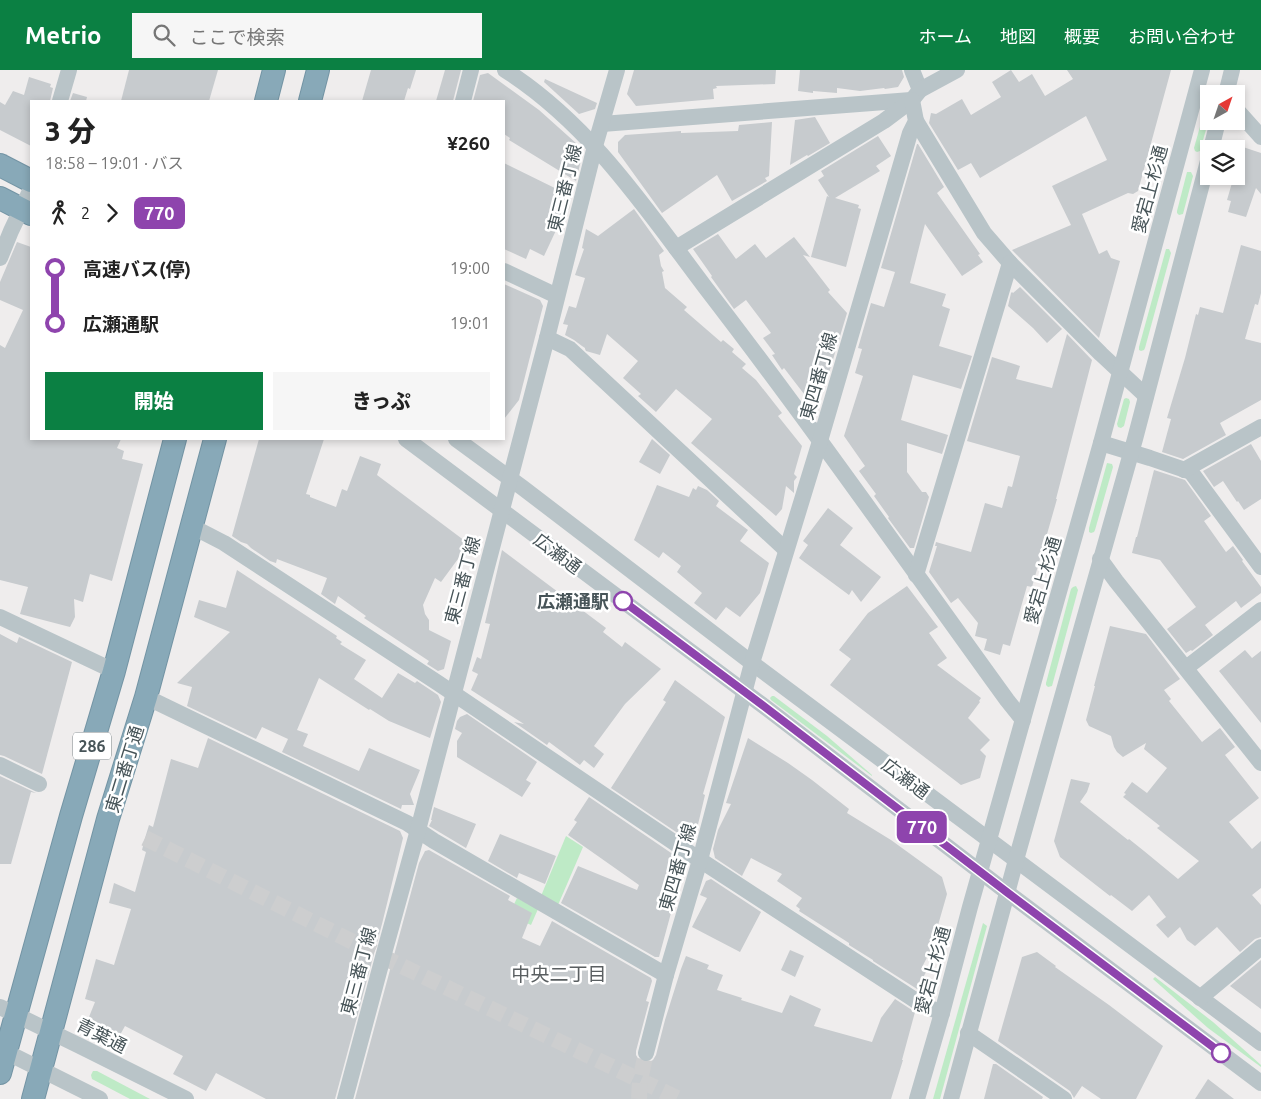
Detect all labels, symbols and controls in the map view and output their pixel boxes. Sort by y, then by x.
search box [132,13,482,58]
icon: search [150,21,178,49]
text: Metrio [25,22,102,49]
text: ここで検索 [190,26,285,48]
text: ホーム [919,26,972,46]
text: 地図 [1000,26,1036,46]
text: 概要 [1064,26,1100,46]
text: お問い合わせ [1128,26,1236,46]
north arrow [1200,85,1245,130]
map controls [1200,85,1245,185]
text: 3 分 [45,115,96,146]
text: ¥260 [447,132,490,154]
button: layers [1200,140,1245,185]
street label: 東三番丁線 [543,142,585,234]
street label: 愛宕上杉通 [1128,143,1170,235]
text: 18:58 – 19:01 · バス [45,154,184,172]
icon: walk [45,199,73,227]
icon: forward [98,199,126,227]
text: 770 [144,203,175,223]
text: 2 [81,204,90,222]
text: 高速バス(停) [83,258,191,280]
text: 19:00 [450,259,490,277]
text: 広瀬通駅 [83,313,159,335]
text: 19:01 [450,314,490,332]
street label: 東四番丁線 [796,330,840,422]
button: 開始 [45,372,263,430]
button: きっぷ [273,372,490,430]
street label: 広瀬通 [530,529,586,577]
street label: 東三番丁線 [441,534,483,626]
street label: 愛宕上杉通 [1020,534,1064,626]
place label: 広瀬通駅 [537,591,609,611]
marker: 広瀬通駅 [613,591,633,611]
street label: 東二番丁通 [101,723,147,815]
road number: 286 [73,732,111,759]
street label: 広瀬通 [878,754,934,802]
line badge: 770 [893,811,951,843]
text: 770 [907,817,937,837]
street label: 東四番丁線 [655,821,699,913]
street label: 愛宕上杉通 [911,924,953,1016]
street label: 東三番丁線 [337,925,379,1017]
district label: 中央二丁目 [511,963,607,985]
street label: 青葉通 [73,1014,131,1056]
unlabelled marker [1211,1043,1231,1063]

